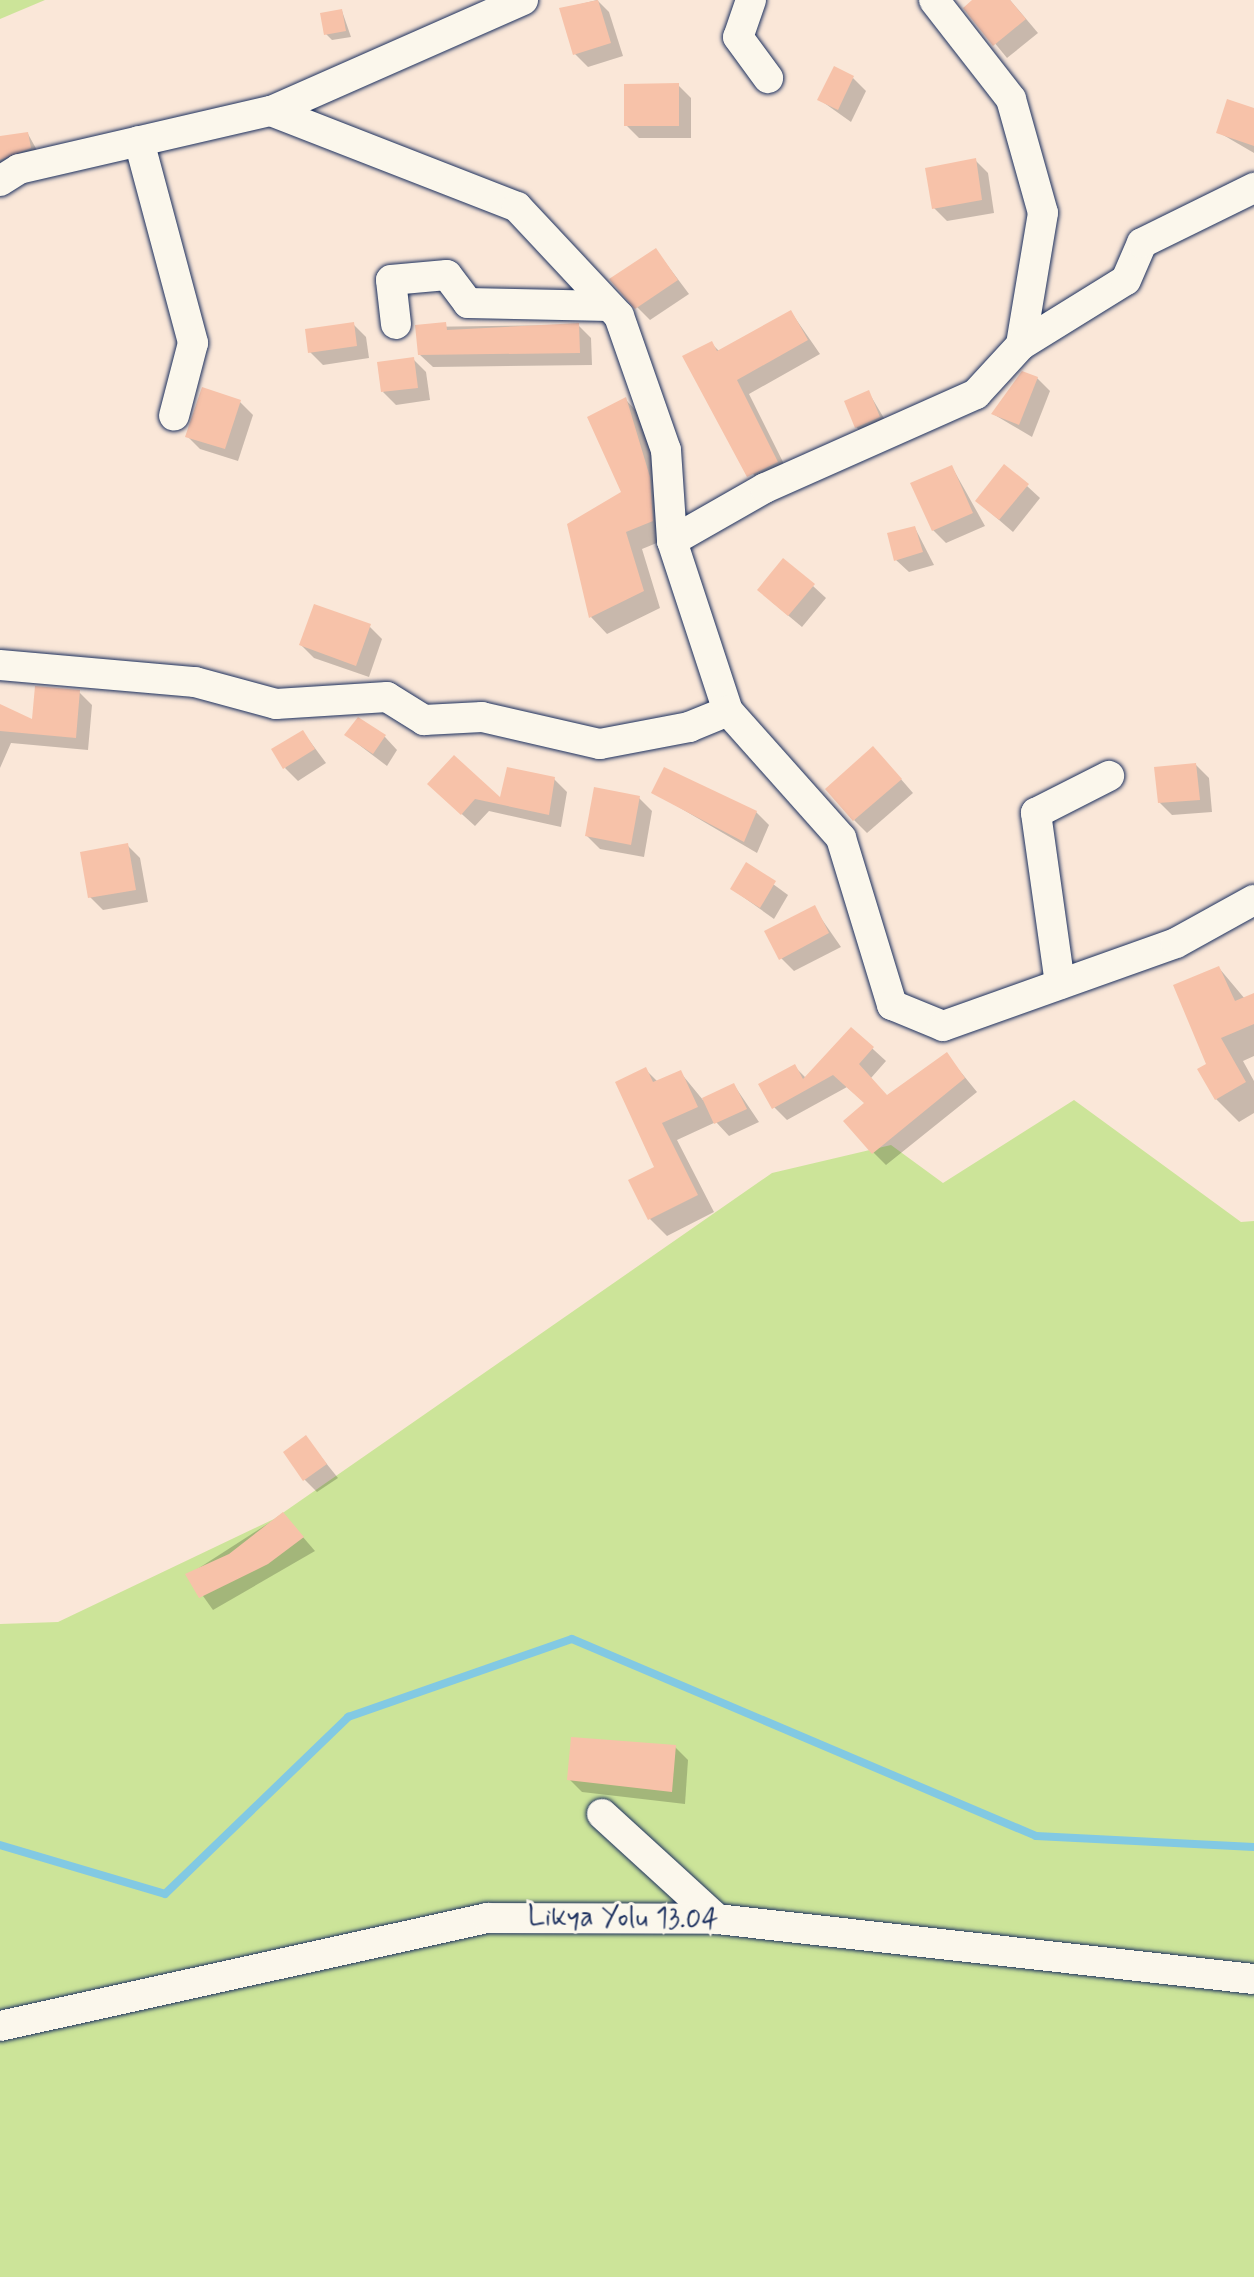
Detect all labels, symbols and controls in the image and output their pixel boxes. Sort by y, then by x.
street label: Likya Yolu 13.04 [528,1901,718,1937]

